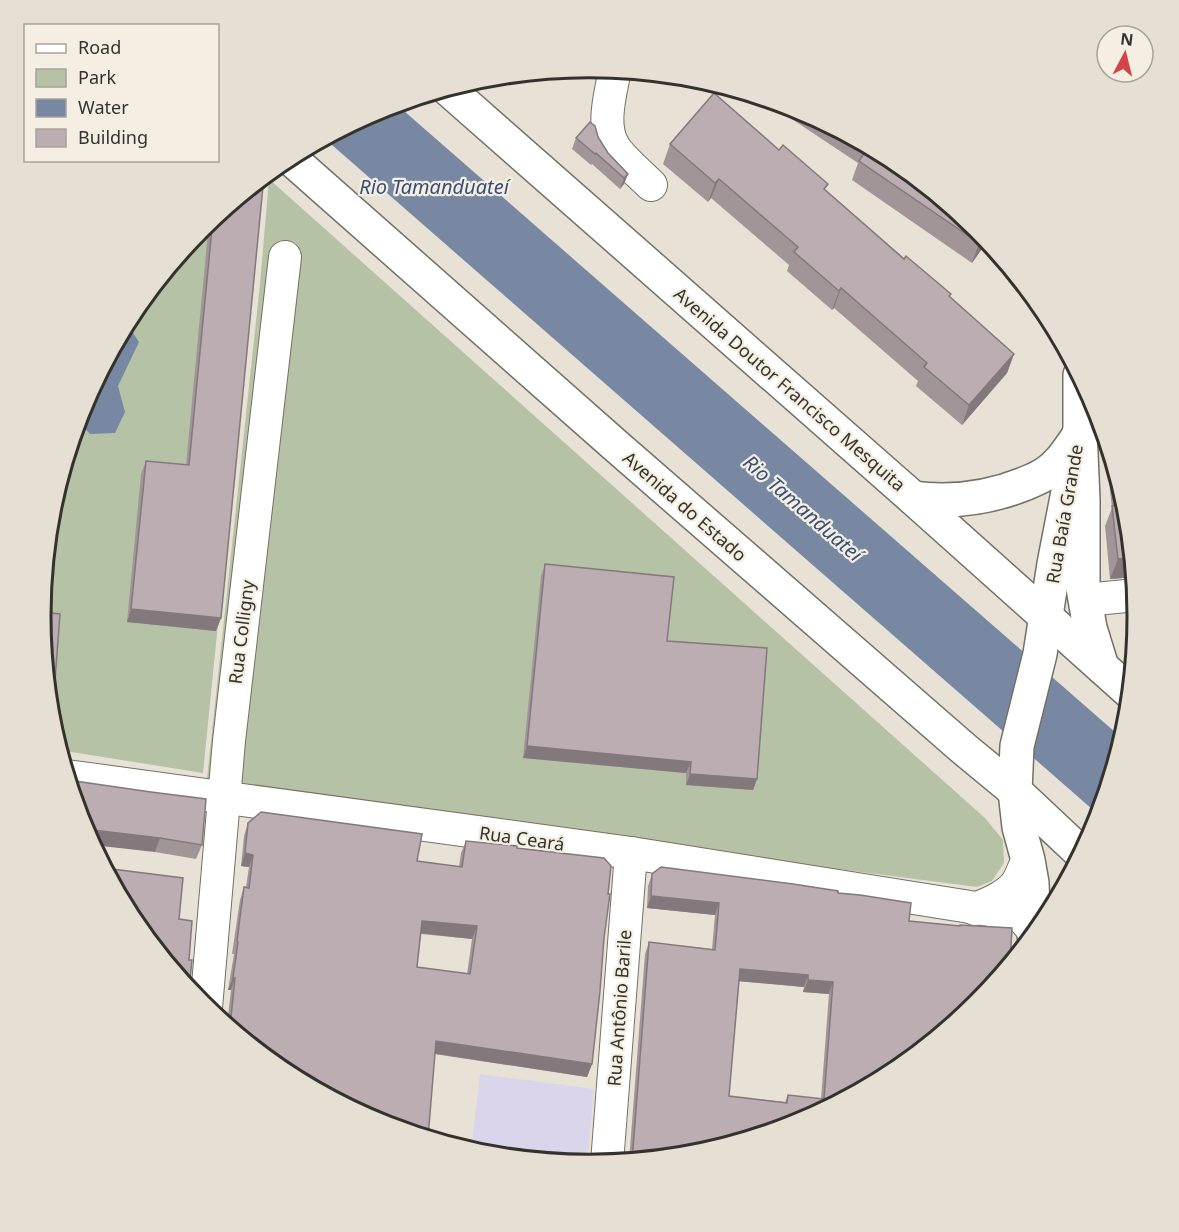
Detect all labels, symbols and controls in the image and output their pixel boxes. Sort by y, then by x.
legend [24,24,219,162]
north arrow [1095,24,1155,84]
text: N [1119,27,1135,51]
text: Road [78,35,121,59]
text: Park [78,65,116,89]
text: Water [78,95,129,119]
text: Building [78,125,148,149]
water label: Rio Tamanduateí [359,173,512,200]
street label: Avenida Doutor Francisco Mesquita [669,282,911,496]
street label: Rua Baía Grande [1040,443,1088,585]
street label: Avenida do Estado [618,446,752,566]
water label: Rio Tamanduateí [738,449,870,569]
street label: Rua Colligny [223,578,259,685]
street label: Rua Ceará [478,820,566,856]
street label: Rua Antônio Barile [602,929,636,1087]

